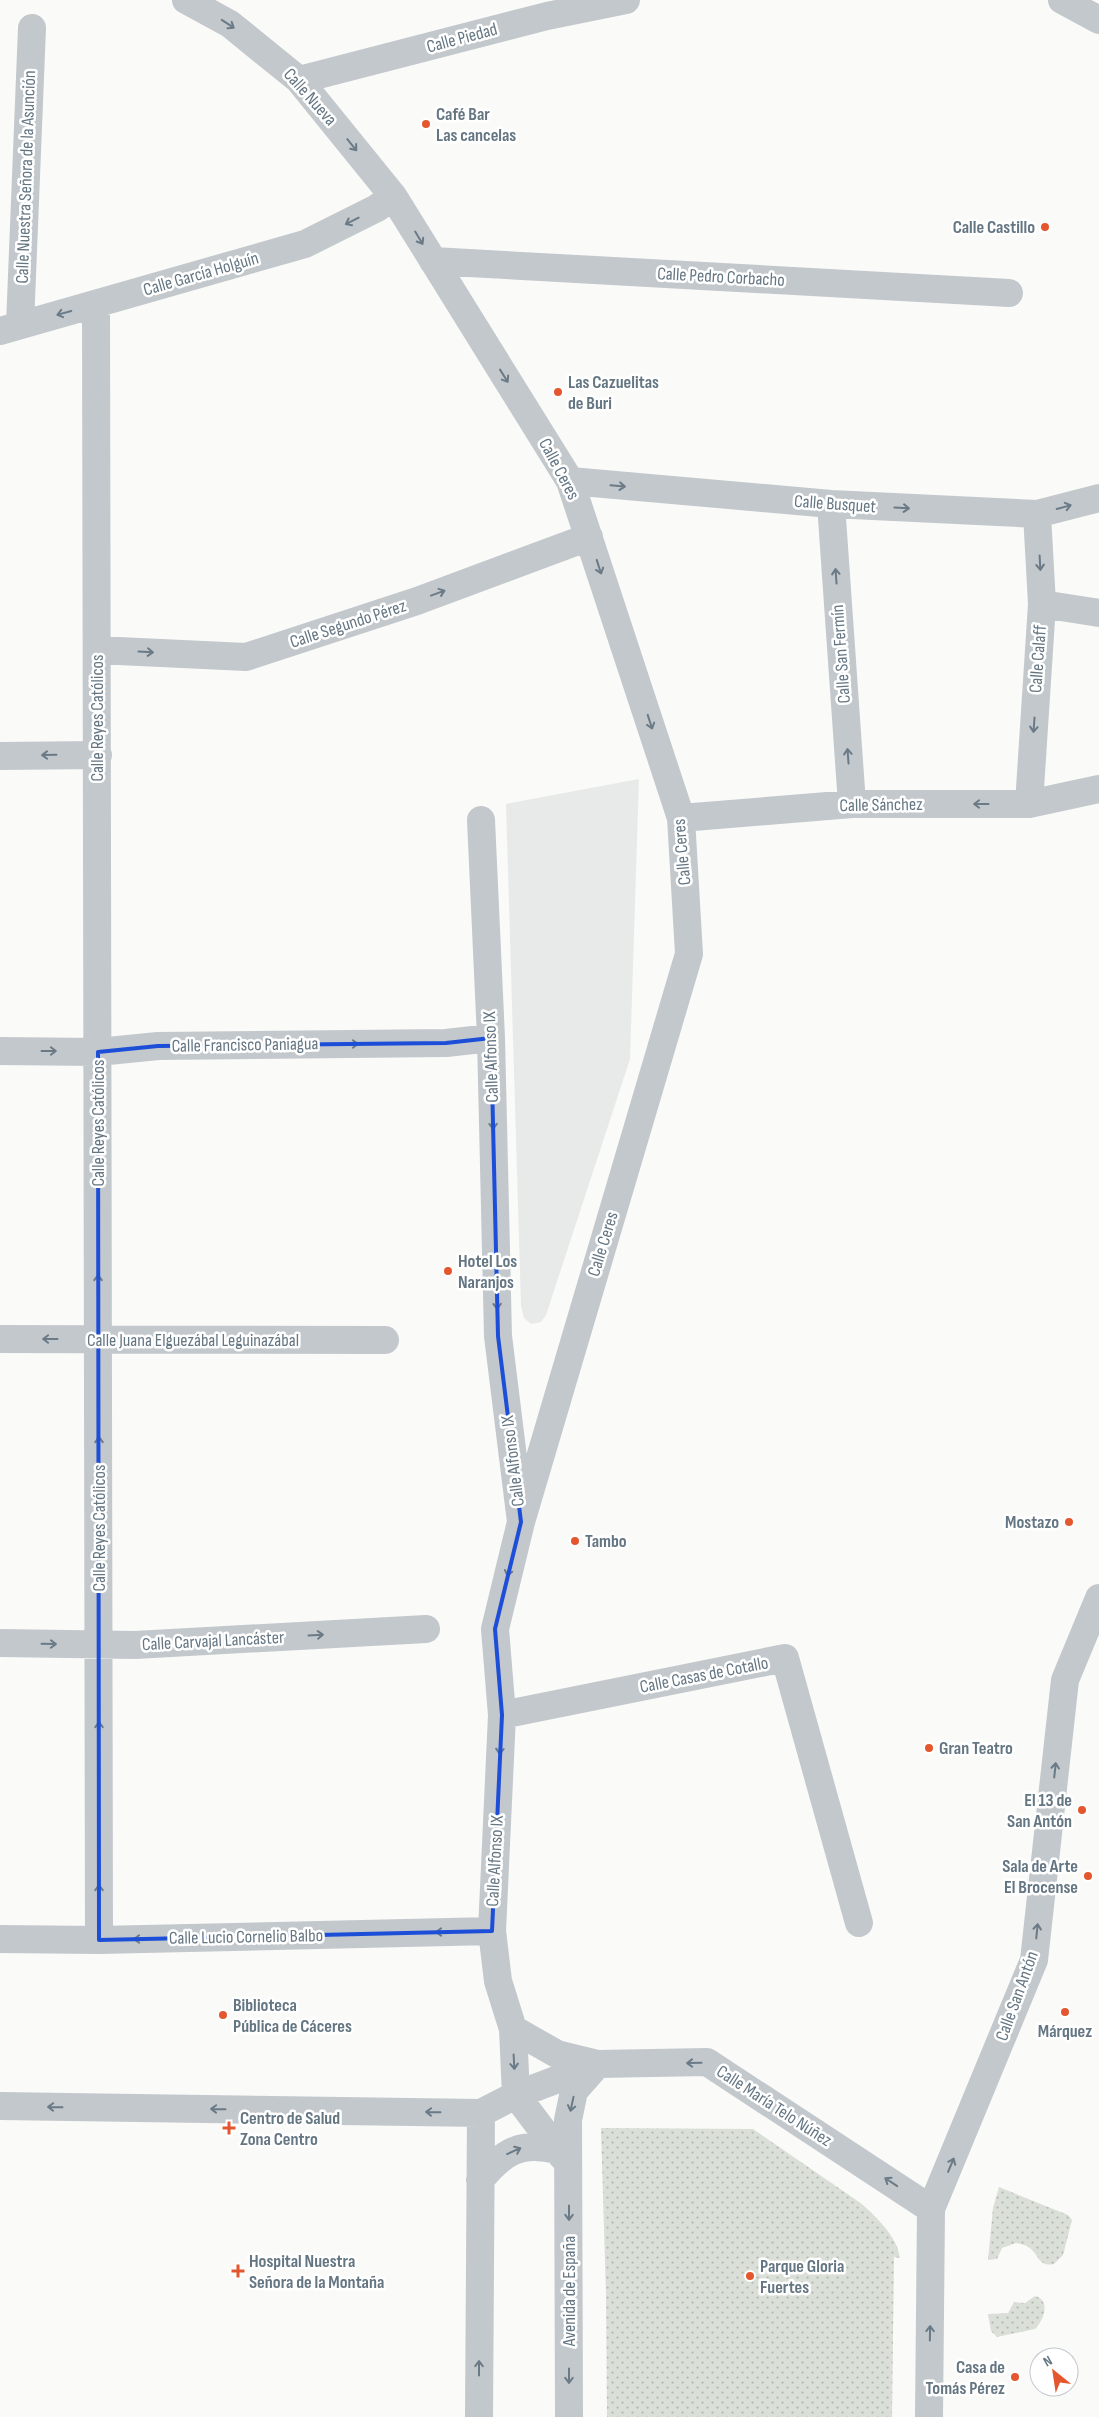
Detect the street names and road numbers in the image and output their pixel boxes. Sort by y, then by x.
street label: Calle Piedad [424,19,500,57]
street label: Calle Nueva [279,64,341,130]
street label: Calle Nuestra Señora de la Asunción [12,70,40,284]
street label: Calle García Holguín [141,248,261,300]
street label: Calle Pedro Corbacho [657,263,785,291]
street label: Calle Ceres [534,435,584,503]
street label: Calle Busquet [793,491,877,517]
street label: Calle Segundo Pérez [287,595,409,653]
street label: Calle San Fermín [827,604,855,704]
street label: Calle Calaff [1025,624,1051,694]
street label: Calle Reyes Católicos [87,654,108,782]
street label: Calle Sánchez [839,794,923,816]
street label: Calle Ceres [669,818,695,886]
street label: Calle Alfonso IX [479,1011,503,1103]
street label: Calle Francisco Paniagua [171,1033,319,1057]
street label: Calle Reyes Católicos [88,1059,109,1187]
street label: Calle Ceres [583,1209,623,1279]
street label: Calle Juana Elguezábal Leguinazábal [87,1330,299,1351]
street label: Calle Alfonso IX [497,1414,529,1508]
street label: Calle Reyes Católicos [89,1464,110,1592]
street label: Calle Carvajal Lancáster [141,1627,285,1655]
street label: Calle Casas de Cotallo [638,1652,770,1698]
street label: Calle Alfonso IX [482,1814,508,1907]
street label: Calle Lucio Cornelio Balbo [169,1925,323,1949]
street label: Calle San Antón [991,1948,1043,2044]
street label: Calle María Telo Núñez [712,2061,836,2151]
street label: Avenida de España [559,2236,580,2347]

